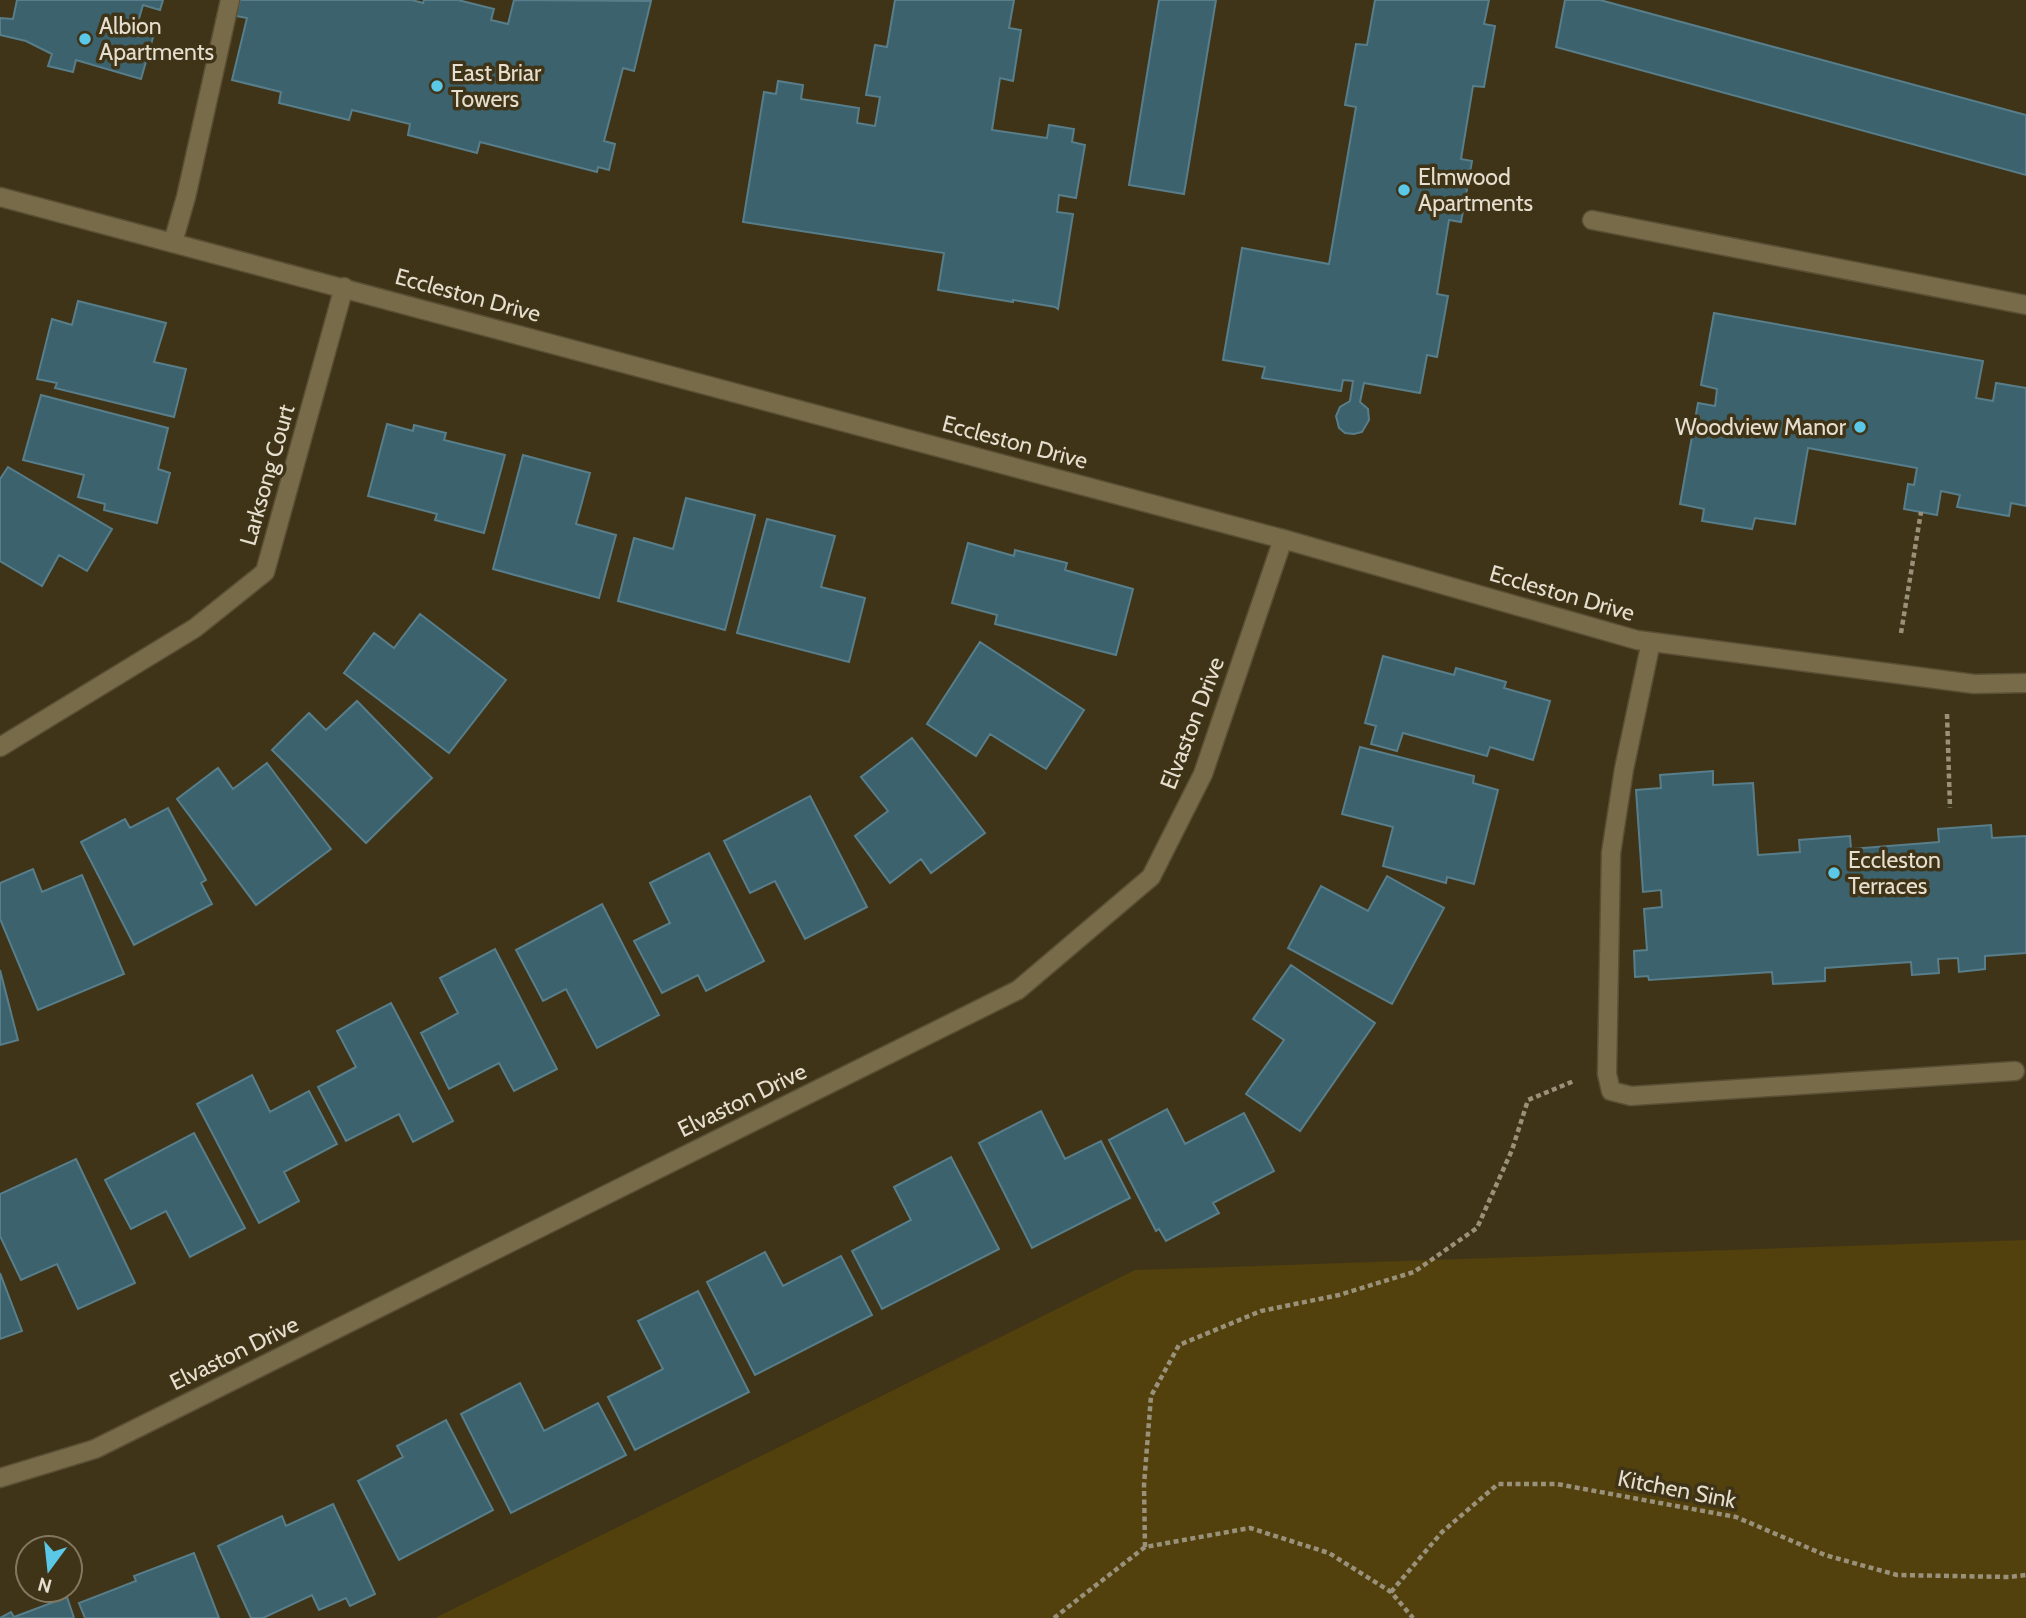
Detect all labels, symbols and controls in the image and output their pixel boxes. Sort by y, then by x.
place label: Albion Apartments [99,12,214,66]
marker: Albion Apartments [77,31,93,47]
place label: East Briar Towers [451,59,542,113]
marker: East Briar Towers [429,78,445,94]
place label: Elmwood Apartments [1418,163,1533,217]
marker: Elmwood Apartments [1396,182,1412,198]
street label: Eccleston Drive [392,262,544,328]
street label: Larksong Court [234,401,301,549]
street label: Eccleston Drive [939,409,1091,475]
place label: Woodview Manor [1675,413,1847,441]
marker: Woodview Manor [1852,419,1868,435]
street label: Eccleston Drive [1486,559,1638,627]
street label: Elvaston Drive [1154,653,1230,793]
place label: Eccleston Terraces [1848,846,1941,900]
marker: Eccleston Terraces [1826,865,1842,881]
street label: Elvaston Drive [673,1057,811,1143]
street label: Elvaston Drive [165,1310,303,1396]
street label: Kitchen Sink [1615,1464,1739,1514]
north arrow [14,1534,84,1604]
text: N [35,1572,54,1598]

